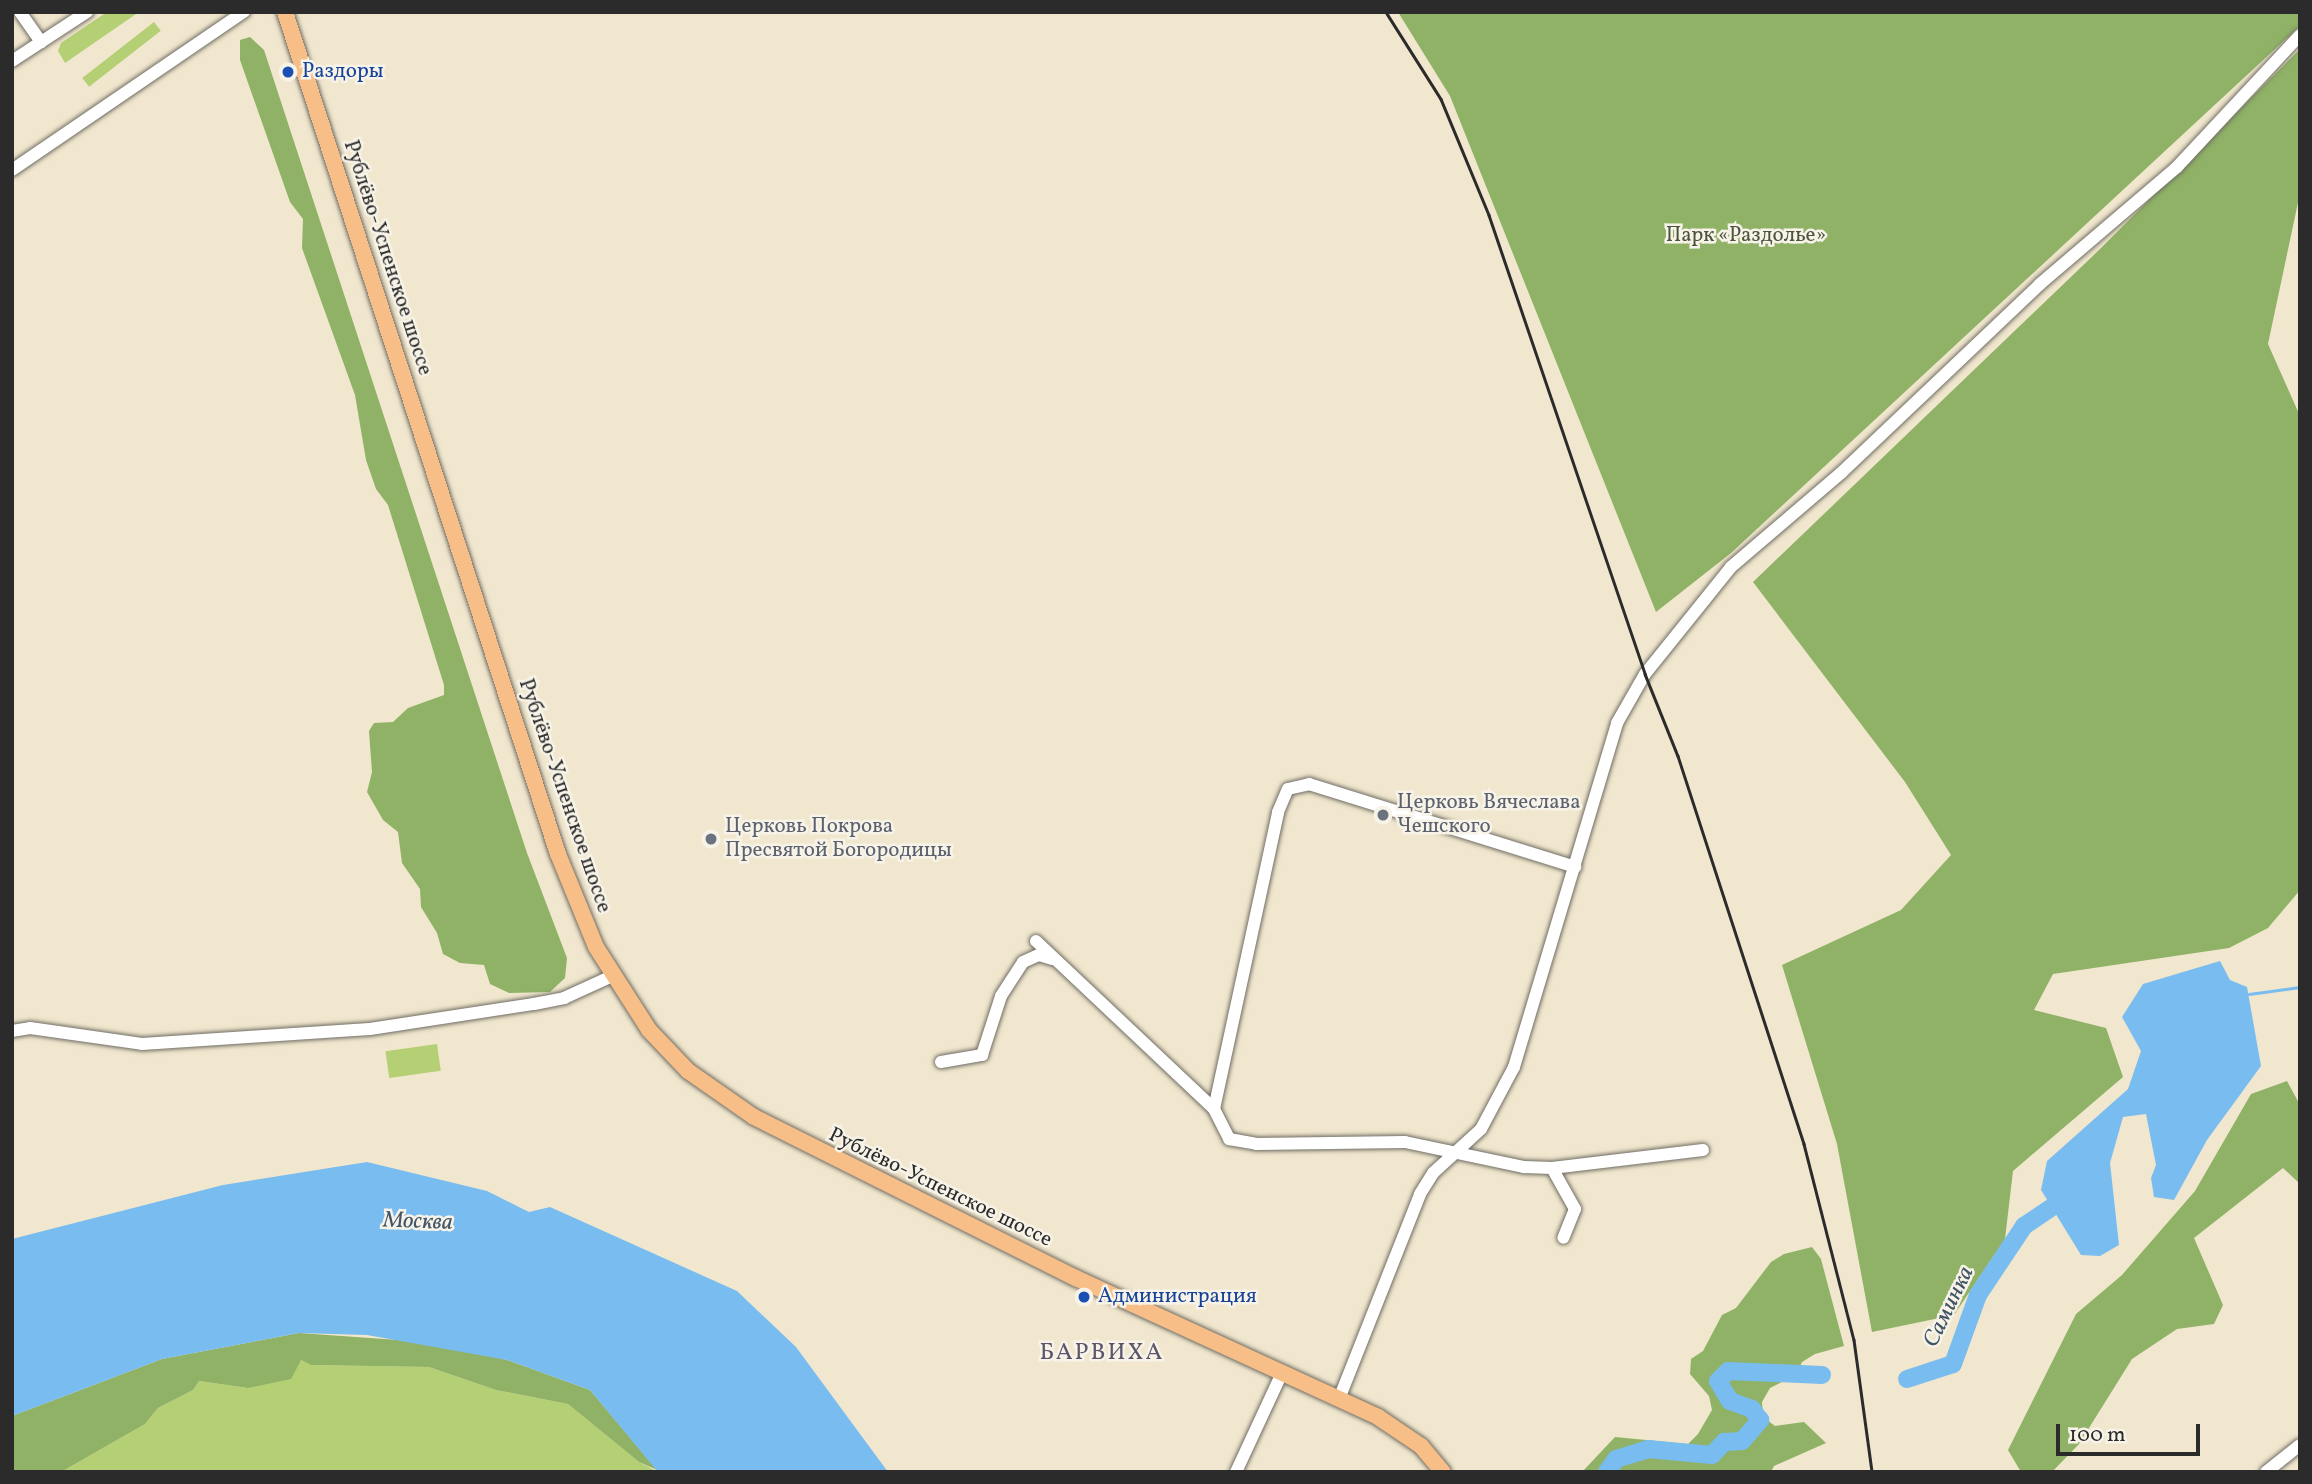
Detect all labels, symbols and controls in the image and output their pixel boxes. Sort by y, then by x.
place label: Раздоры [302,59,384,85]
marker: Раздоры [280,64,296,80]
street label: Рублёво-Успенское шоссе [337,137,437,379]
park label: Парк «Раздолье» [1666,223,1826,249]
street label: Рублёво-Успенское шоссе [512,676,616,916]
place label: Церковь Вячеслава Чешского [1397,790,1581,840]
marker: Церковь Вячеслава Чешского [1375,807,1391,823]
place label: Церковь Покрова Пресвятой Богородицы [725,814,952,864]
marker: Церковь Покрова Пресвятой Богородицы [703,831,719,847]
street label: Рублёво-Успенское шоссе [824,1123,1056,1253]
water label: Москва [383,1207,453,1237]
water label: Саминка [1918,1262,1980,1352]
place label: Администрация [1098,1284,1257,1310]
marker: Администрация [1076,1289,1092,1305]
district label: БАРВИХА [1040,1340,1164,1368]
scale bar [2060,1410,2204,1454]
text: 100 m [2069,1421,2126,1450]

